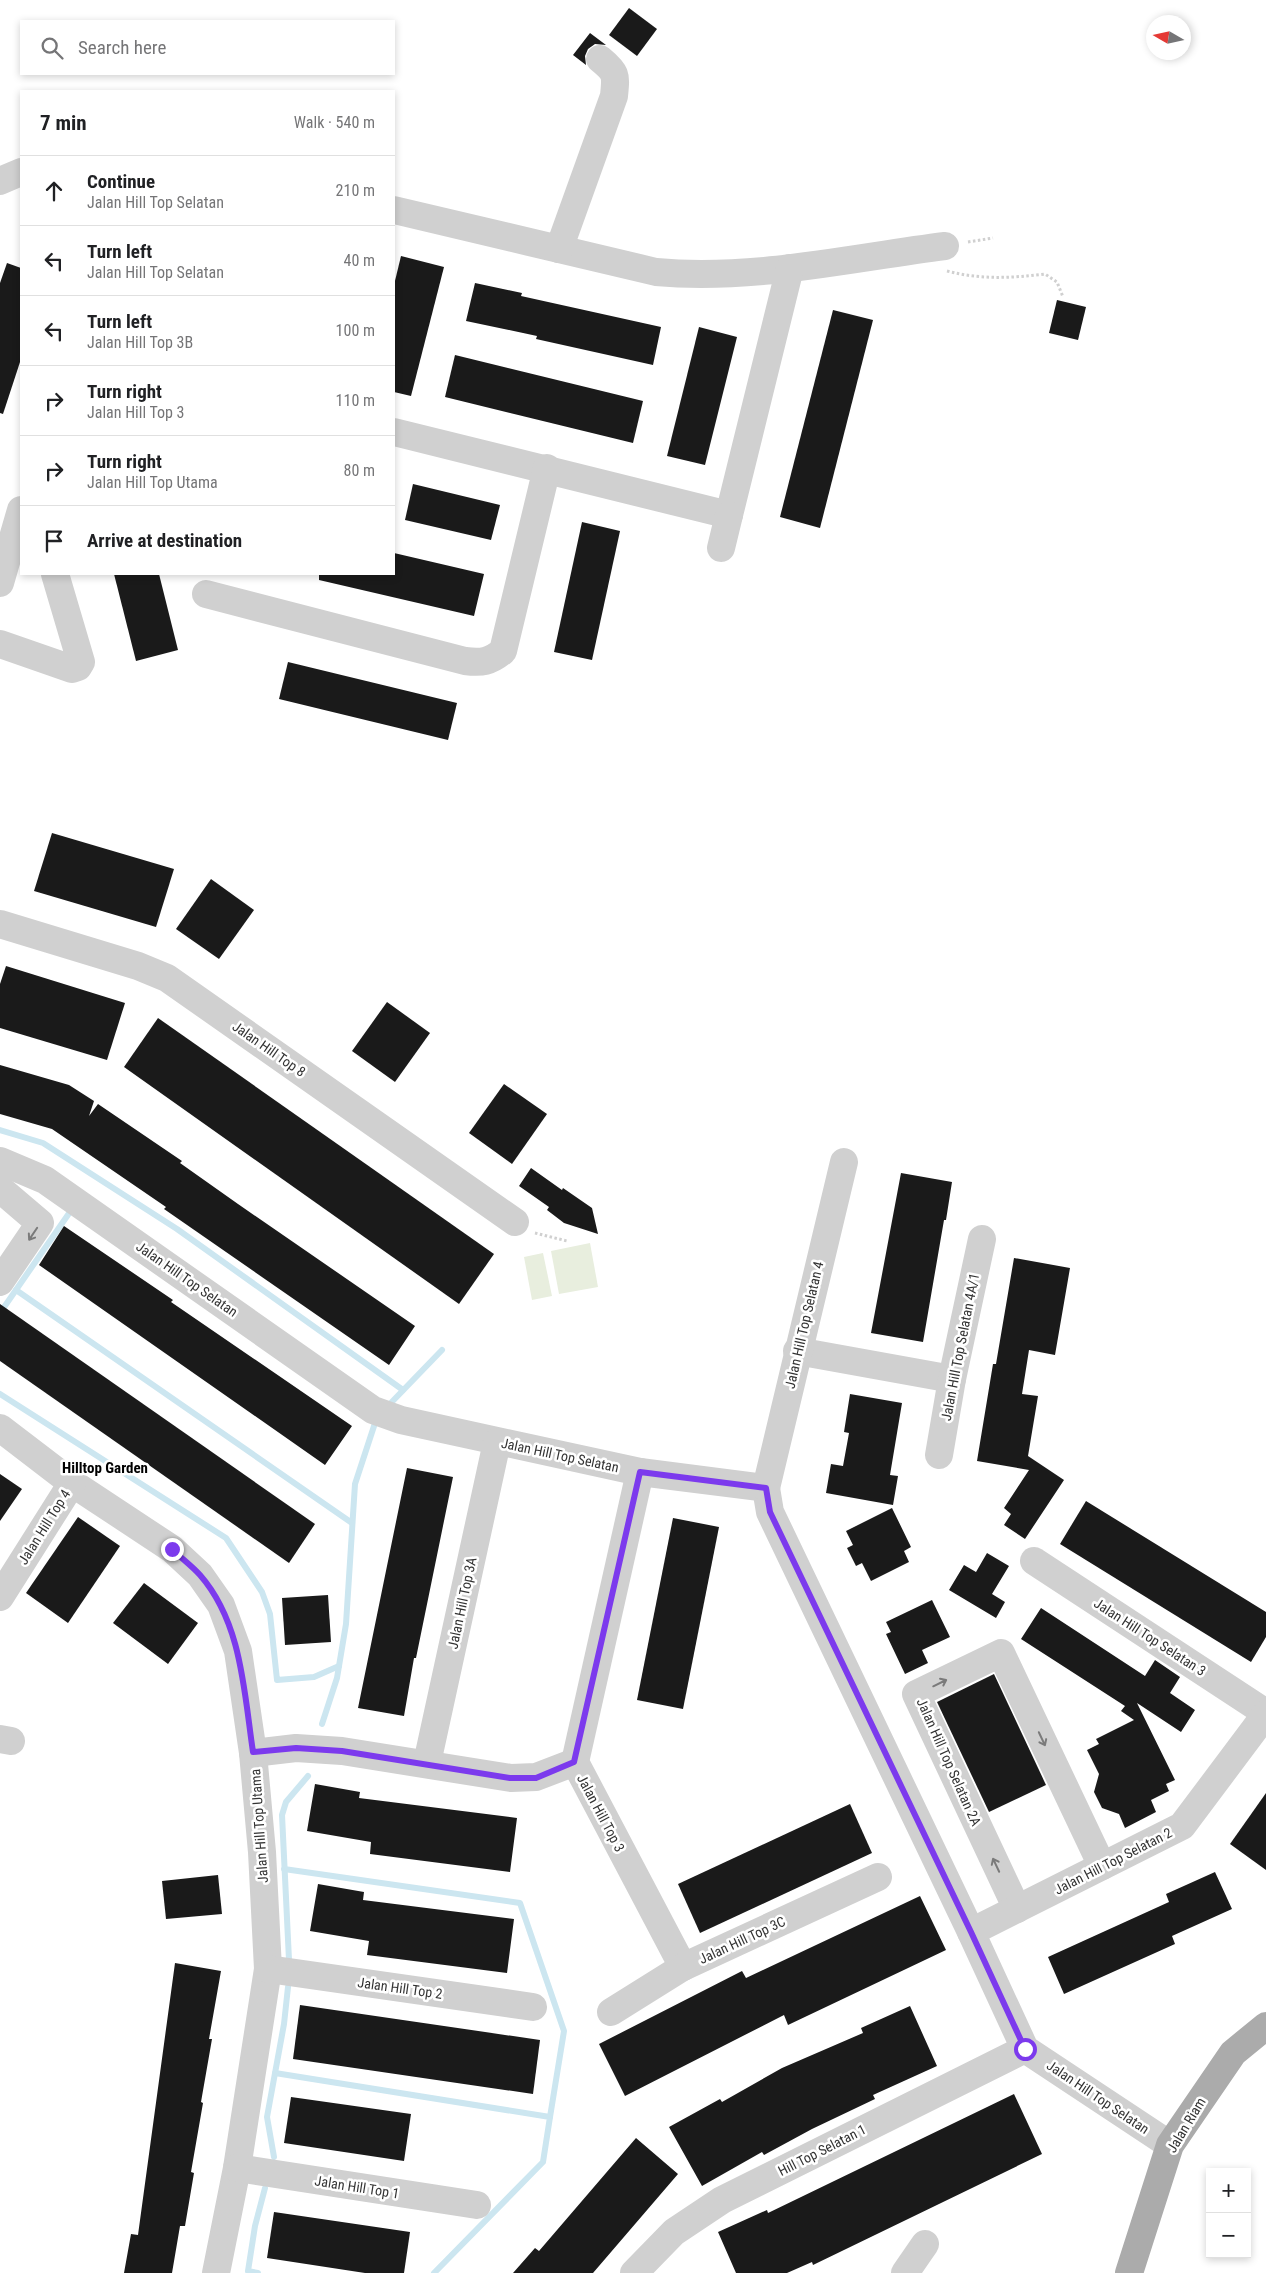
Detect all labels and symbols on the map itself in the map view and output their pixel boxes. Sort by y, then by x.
north arrow [1146,15,1191,60]
street label: Jalan Hill Top 8 [229,1018,309,1080]
one-way arrow [28,1227,38,1241]
street label: Jalan Hill Top Selatan [133,1238,241,1320]
street label: Jalan Hill Top Selatan 4 [782,1260,826,1390]
street label: Jalan Hill Top Selatan 4A/1 [938,1272,982,1422]
street label: Jalan Hill Top Selatan [500,1435,620,1475]
district label: Hilltop Garden [62,1459,148,1477]
street label: Jalan Hill Top 4 [15,1487,73,1567]
route end [161,1538,184,1561]
street label: Jalan Hill Top 3A [444,1556,480,1650]
street label: Jalan Hill Top Selatan 3 [1091,1595,1209,1679]
one-way arrow [932,1678,947,1687]
street label: Jalan Hill Top Selatan 2A [914,1696,984,1828]
one-way arrow [1037,1731,1047,1746]
street label: Jalan Hill Top Utama [247,1768,271,1884]
street label: Jalan Hill Top 3 [574,1772,628,1854]
street label: Jalan Hill Top Selatan 2 [1051,1824,1175,1898]
one-way arrow [991,1858,1000,1873]
street label: Jalan Hill Top 3C [696,1913,788,1967]
street label: Jalan Hill Top 2 [357,1974,443,2002]
route start [1014,2038,1037,2061]
street label: Jalan Hill Top Selatan [1044,2057,1152,2137]
street label: Jalan Riam [1163,2095,1209,2155]
street label: Hill Top Selatan 1 [775,2121,869,2179]
street label: Jalan Hill Top 1 [314,2172,400,2202]

